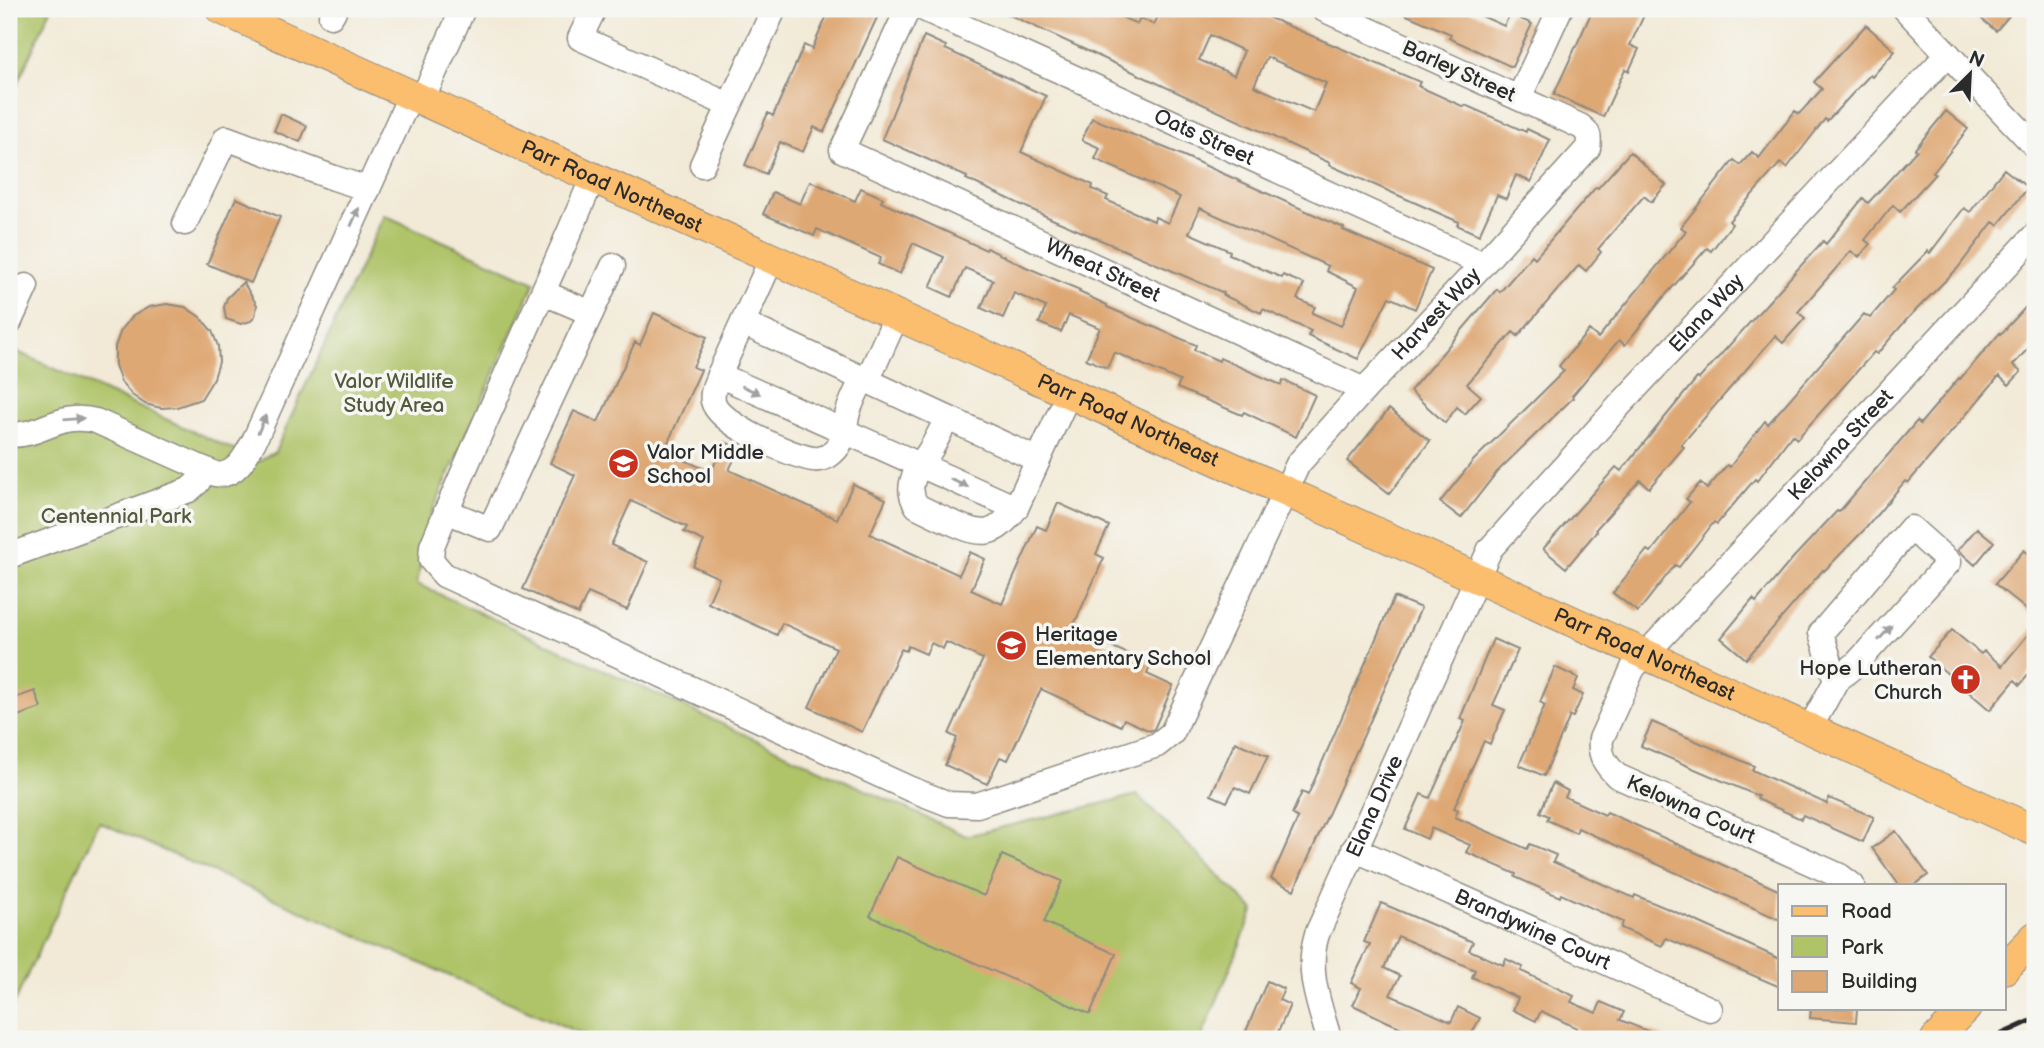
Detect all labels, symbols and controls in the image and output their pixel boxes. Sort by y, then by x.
street label: Barley Street [1398,35,1520,108]
north arrow [1936,38,2006,108]
text: N [1965,46,1988,73]
street label: Oats Street [1150,104,1258,171]
street label: Parr Road Northeast [517,135,707,239]
one-way arrow [350,206,361,227]
street label: Wheat Street [1041,233,1165,308]
street label: Harvest Way [1387,262,1486,366]
street label: Elana Way [1664,268,1749,358]
park label: Valor Wildlife Study Area [334,369,454,418]
street label: Parr Road Northeast [1033,369,1223,473]
one-way arrow [741,384,761,396]
street label: Kelowna Street [1783,384,1899,506]
one-way arrow [63,413,85,424]
one-way arrow [256,414,268,434]
place label: Valor Middle School [647,440,764,489]
school or university icon: Valor Middle School [607,447,641,481]
one-way arrow [948,478,969,489]
park label: Centennial Park [41,504,192,529]
street label: Parr Road Northeast [1550,603,1740,707]
place label: Heritage Elementary School [1035,622,1211,671]
one-way arrow [1876,625,1892,642]
school or university icon: Heritage Elementary School [995,629,1029,663]
place label: Hope Lutheran Church [1799,656,1942,705]
church icon: Hope Lutheran Church [1948,663,1982,697]
street label: Elana Drive [1341,751,1409,861]
street label: Kelowna Court [1623,770,1760,849]
street label: Brandywine Court [1451,884,1615,976]
legend [1778,884,2006,1010]
text: Road [1841,899,1892,924]
text: Park [1841,935,1884,960]
text: Building [1841,969,1917,994]

